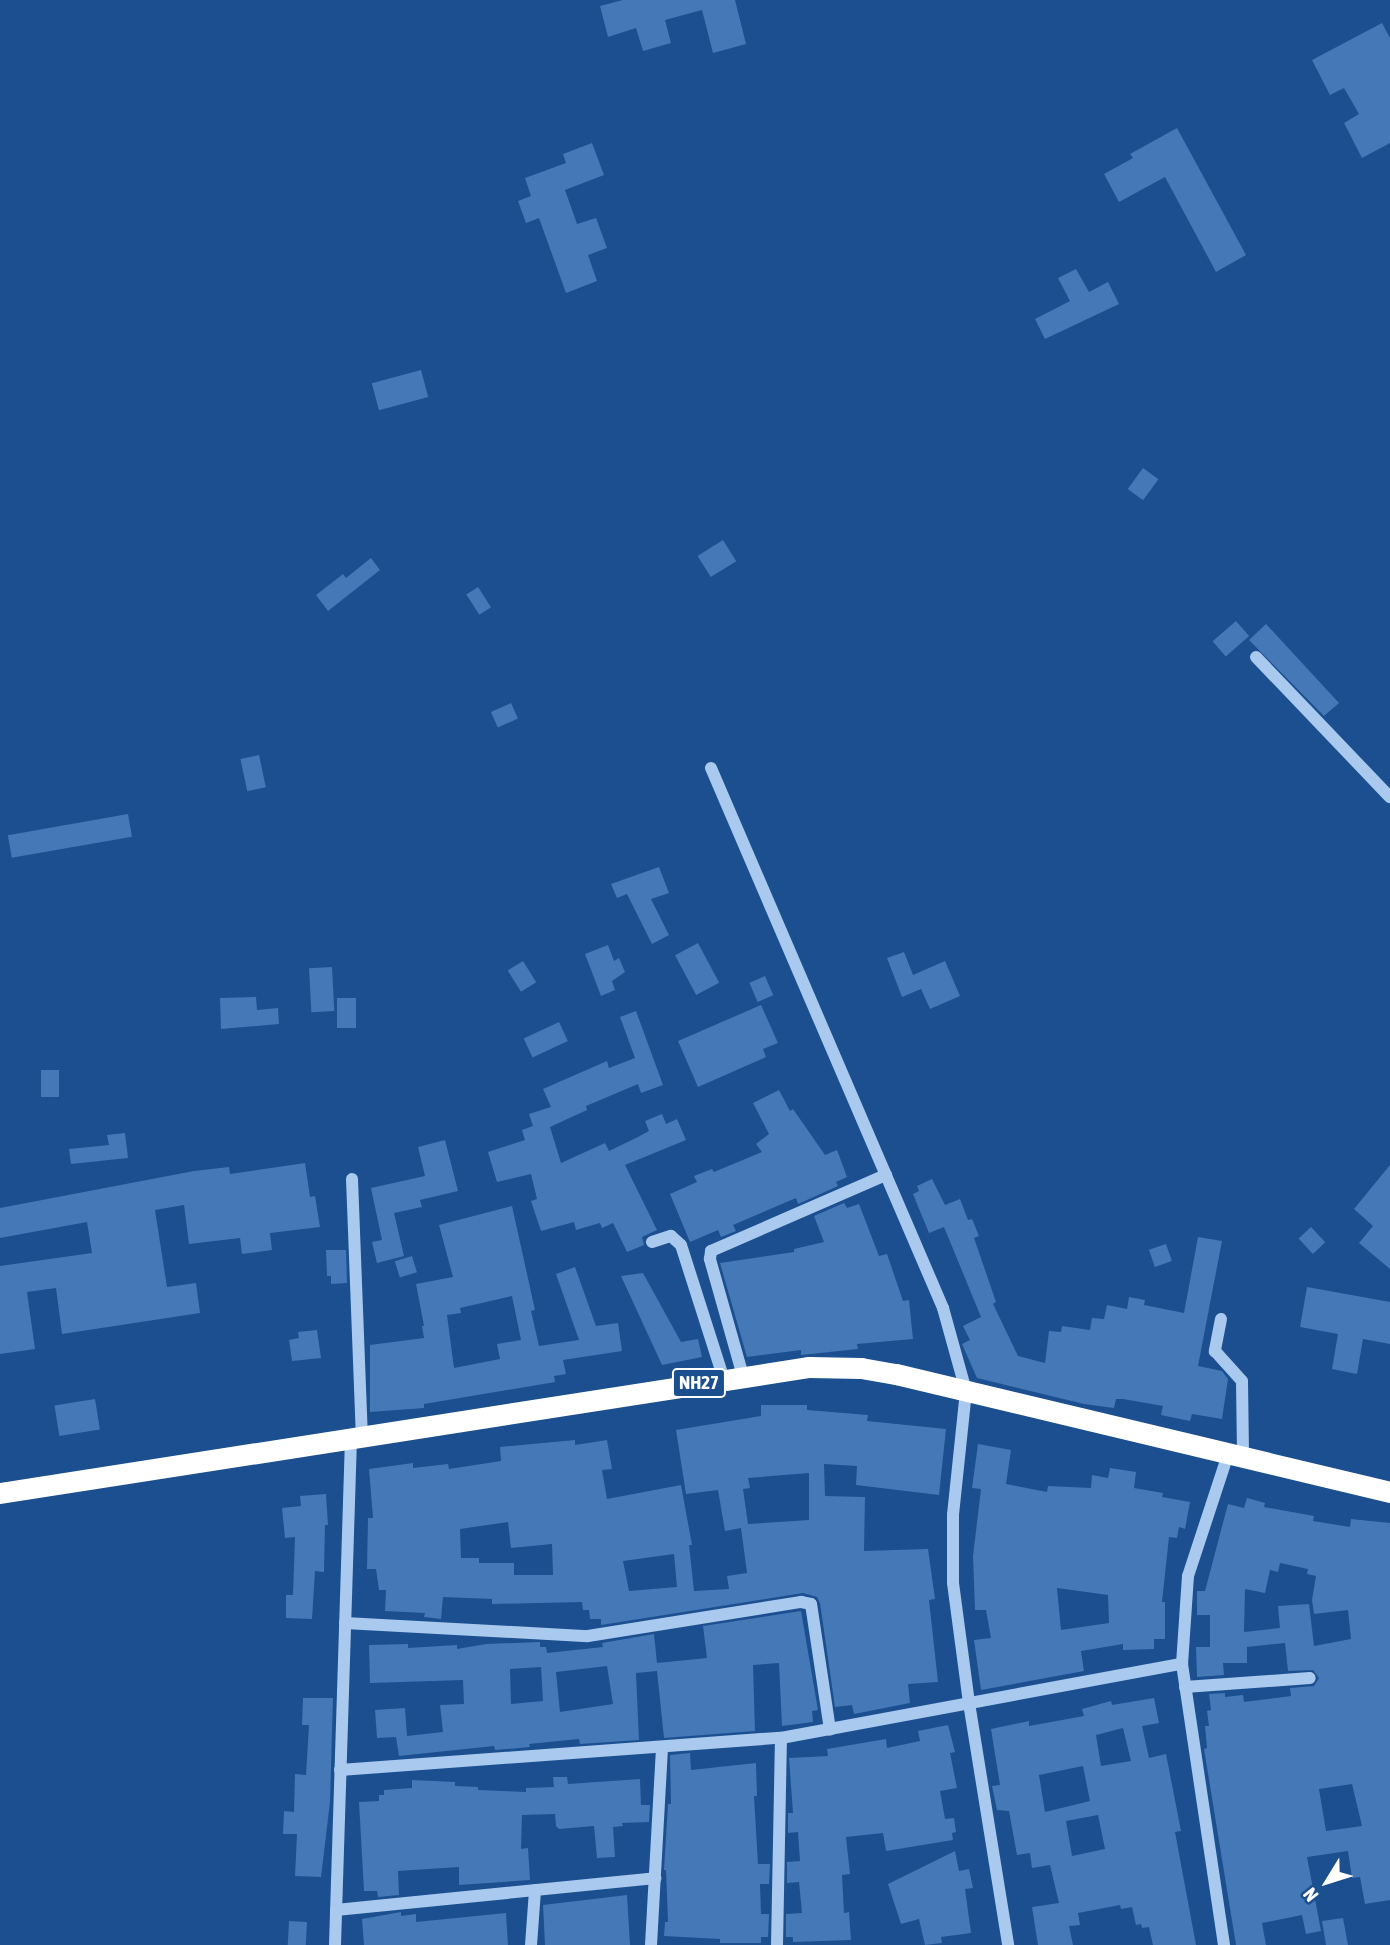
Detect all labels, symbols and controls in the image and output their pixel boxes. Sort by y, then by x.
road number: NH27 [671,1368,727,1399]
north arrow [1292,1847,1362,1917]
text: N [1298,1884,1323,1906]

